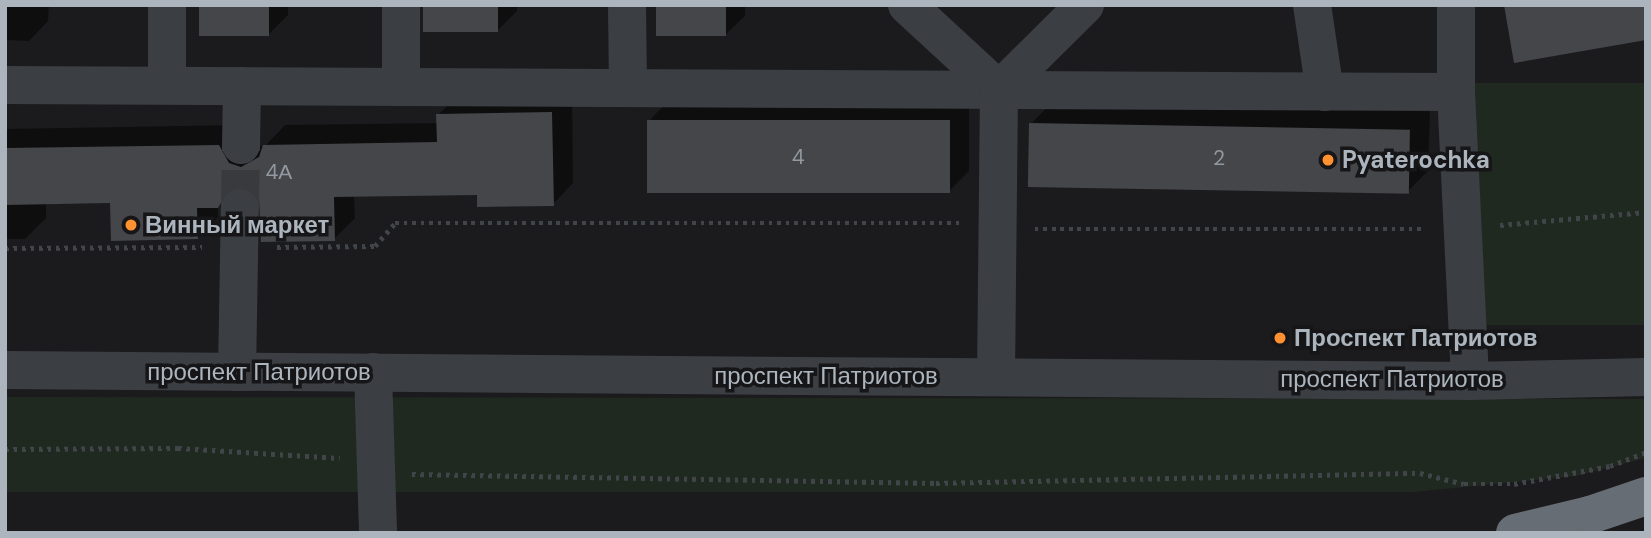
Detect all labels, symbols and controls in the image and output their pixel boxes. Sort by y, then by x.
house number: 4 [792,144,804,170]
house number: 2 [1213,145,1225,171]
place label: Pyaterochka [1342,146,1490,174]
marker: Pyaterochka [1320,152,1336,168]
house number: 4А [266,159,292,185]
place label: Винный маркет [145,211,329,239]
marker: Винный маркет [123,217,139,233]
place label: Проспект Патриотов [1294,324,1538,352]
marker: Проспект Патриотов [1272,330,1288,346]
street label: проспект Патриотов [147,358,371,386]
street label: проспект Патриотов [714,362,938,390]
street label: проспект Патриотов [1280,365,1504,393]

